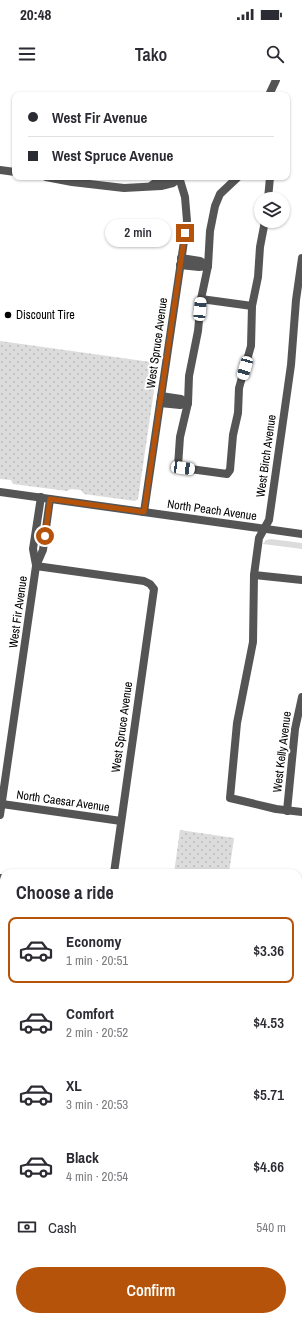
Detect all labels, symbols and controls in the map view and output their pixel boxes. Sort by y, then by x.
text: 20:48 [20,4,51,25]
text: Tako [135,42,167,67]
icon: menu [16,43,38,65]
icon: search [264,43,286,65]
text: West Fir Avenue [52,107,147,128]
text: West Spruce Avenue [52,145,173,166]
map controls [254,192,290,228]
button: layers [254,192,290,228]
callout: 2 min [105,219,171,247]
text: 2 min [124,224,152,241]
route end [176,224,194,242]
street label: West Spruce Avenue [143,297,171,389]
car [193,297,207,321]
place label: Discount Tire [16,307,75,323]
marker: Discount Tire [3,310,13,320]
car [236,355,254,381]
street label: West Birch Avenue [252,414,280,498]
car [170,460,196,476]
street label: North Peach Avenue [166,496,258,524]
route start [36,527,54,545]
street label: West Fir Avenue [5,575,31,649]
street label: West Spruce Avenue [108,681,136,773]
street label: West Kelly Avenue [269,710,295,794]
street label: North Caesar Avenue [15,787,111,815]
text: Choose a ride [16,880,114,905]
text: Economy [66,931,121,952]
icon: car [18,932,54,968]
text: $3.36 [253,940,284,961]
text: 1 min · 20:51 [66,952,128,969]
text: Comfort [66,1003,114,1024]
icon: car [18,1004,54,1040]
text: $4.53 [253,1012,284,1033]
text: 2 min · 20:52 [66,1024,128,1041]
text: XL [66,1075,82,1096]
icon: car [18,1076,54,1112]
text: $5.71 [253,1084,284,1105]
text: 3 min · 20:53 [66,1096,128,1113]
text: Black [66,1147,99,1168]
icon: car [18,1148,54,1184]
text: $4.66 [253,1156,284,1177]
text: 4 min · 20:54 [66,1168,128,1185]
icon: cash [16,1216,38,1238]
text: Cash [48,1217,77,1238]
text: 540 m [256,1219,286,1236]
button: Confirm [16,1267,286,1313]

